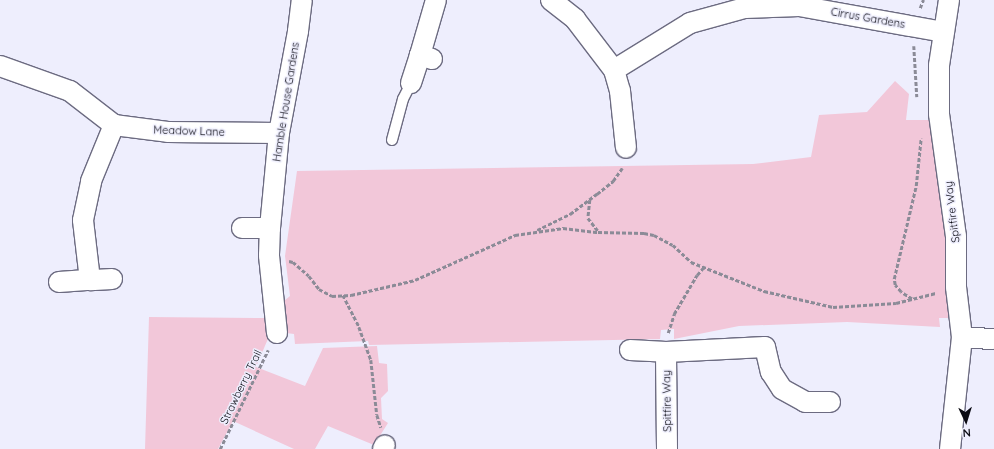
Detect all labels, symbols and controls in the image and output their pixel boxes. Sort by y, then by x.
street label: Cirrus Gardens [830,5,906,31]
street label: Hamble House Gardens [270,41,302,163]
street label: Meadow Lane [153,123,225,139]
street label: Spitfire Way [942,180,962,244]
street label: Strawberry Trail [217,348,265,426]
street label: Spitfire Way [660,370,674,432]
north arrow [946,401,986,441]
text: N [962,426,971,440]

